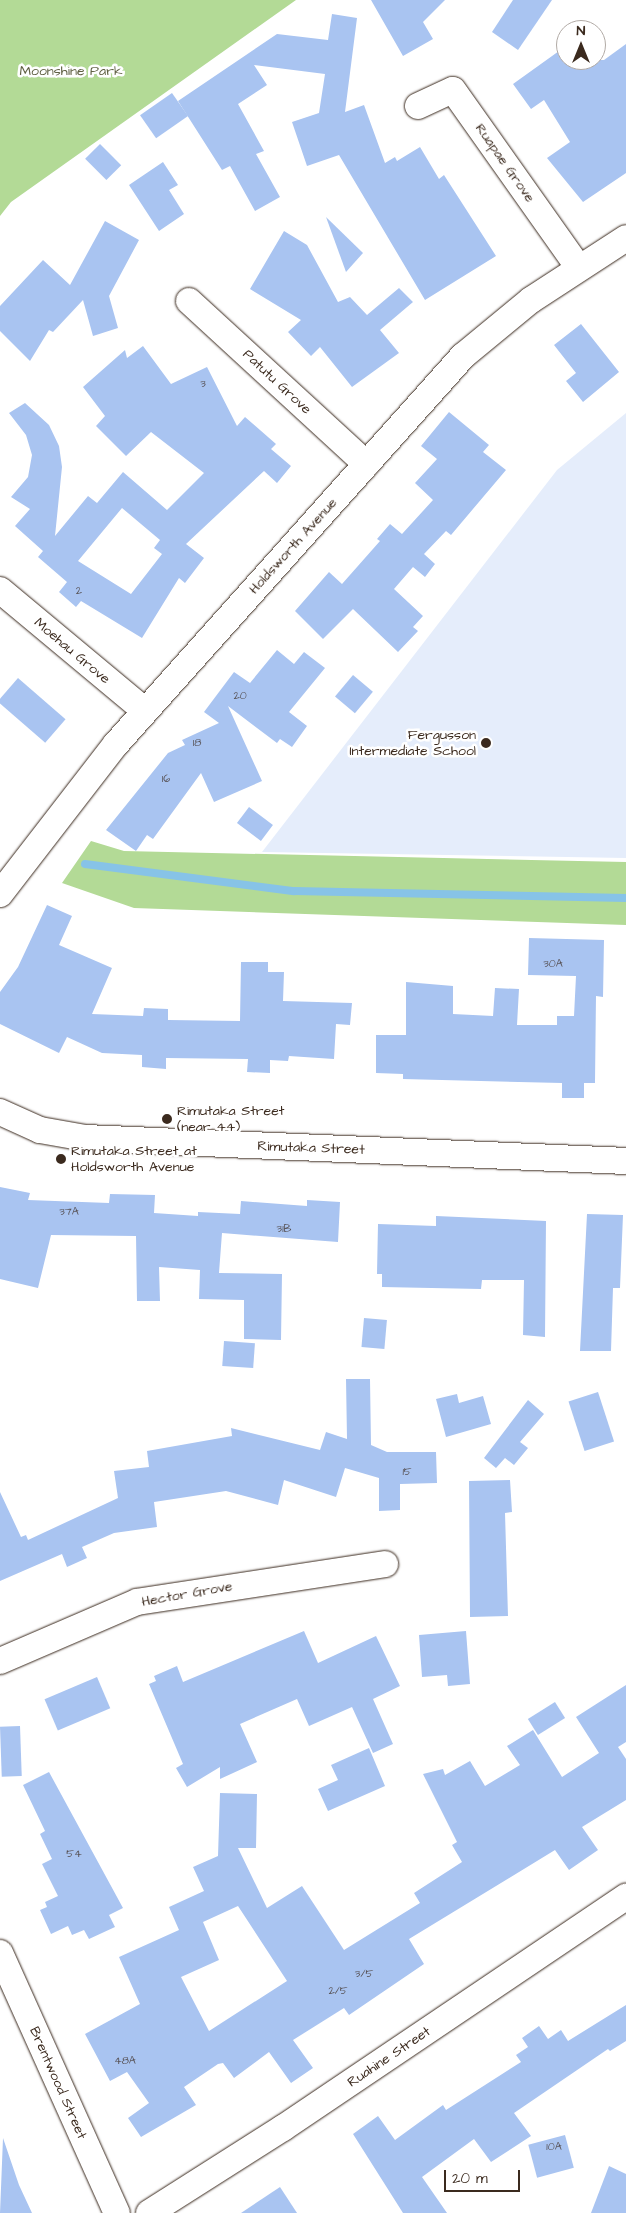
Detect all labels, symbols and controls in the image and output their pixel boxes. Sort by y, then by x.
north arrow [556,20,606,70]
text: N [577,21,585,41]
park label: Moonshine Park [20,63,122,79]
street label: Ruapae Grove [472,120,538,206]
street label: Patutu Grove [239,346,315,418]
house number: 3 [200,377,206,391]
street label: Holdsworth Avenue [245,495,341,597]
house number: 2 [76,584,82,598]
street label: Moehau Grove [31,614,113,688]
house number: 20 [233,689,247,703]
place label: Fergusson Intermediate School [349,727,476,760]
house number: 18 [193,736,201,750]
marker: Fergusson Intermediate School [480,737,492,749]
house number: 16 [162,772,170,786]
house number: 30A [543,957,563,971]
place label: Rimutaka Street (near 44) [177,1103,284,1136]
marker: Rimutaka Street (near 44) [161,1113,173,1125]
street label: Rimutaka Street [257,1138,365,1158]
place label: Rimutaka Street at Holdsworth Avenue [71,1143,197,1176]
marker: Rimutaka Street at Holdsworth Avenue [55,1153,67,1165]
house number: 37A [59,1205,79,1219]
house number: 31B [277,1222,291,1236]
house number: 15 [402,1465,412,1479]
street label: Hector Grove [140,1578,234,1610]
house number: 54 [66,1847,82,1861]
house number: 3/5 [355,1967,373,1981]
house number: 2/5 [328,1984,348,1998]
street label: Ruahine Street [344,2023,434,2091]
street label: Brentwood Street [26,2024,90,2142]
house number: 48A [114,2054,136,2068]
house number: 10A [546,2140,562,2154]
scale bar [446,2160,522,2192]
text: 20 m [452,2168,488,2189]

